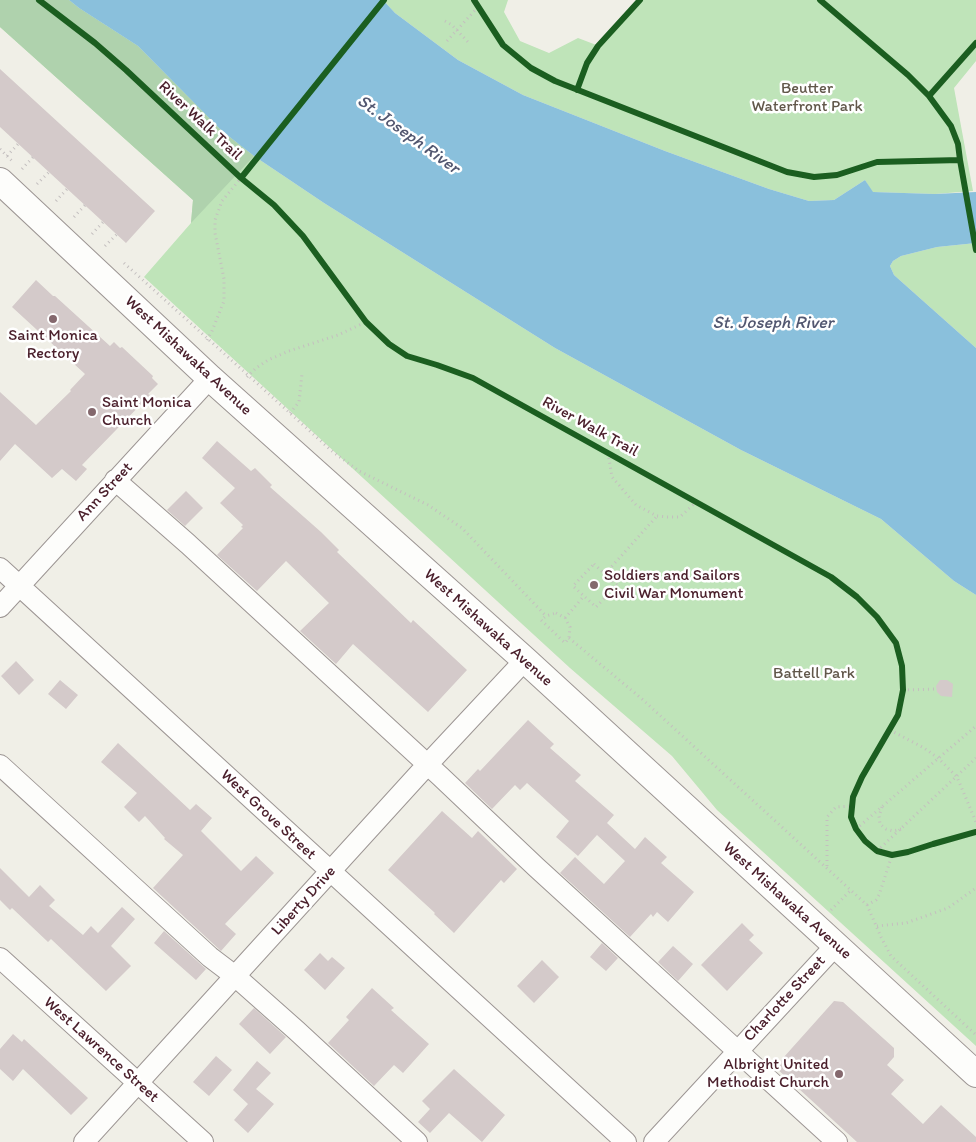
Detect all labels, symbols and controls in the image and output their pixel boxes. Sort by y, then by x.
street label: River Walk Trail [154,77,246,165]
park label: Beutter Waterfront Park [751,79,863,117]
water label: St. Joseph River [353,91,463,179]
street label: West Mishawaka Avenue [120,292,256,420]
water label: St. Joseph River [712,312,834,334]
marker: Saint Monica Rectory [47,313,59,325]
place label: Saint Monica Rectory [8,326,98,364]
place label: Saint Monica Church [102,393,192,431]
street label: River Walk Trail [538,393,642,461]
marker: Saint Monica Church [86,406,98,418]
street label: Ann Street [73,459,137,525]
street label: West Mishawaka Avenue [420,565,556,691]
place label: Soldiers and Sailors Civil War Monument [604,566,744,604]
marker: Soldiers and Sailors Civil War Monument [588,579,600,591]
park label: Battell Park [773,664,855,684]
street label: West Grove Street [216,766,320,864]
street label: West Mishawaka Avenue [719,838,855,964]
street label: Liberty Drive [268,862,340,940]
street label: Charlotte Street [740,952,830,1046]
street label: West Lawrence Street [39,993,163,1107]
place label: Albright United Methodist Church [707,1055,829,1093]
marker: Albright United Methodist Church [833,1068,845,1080]

